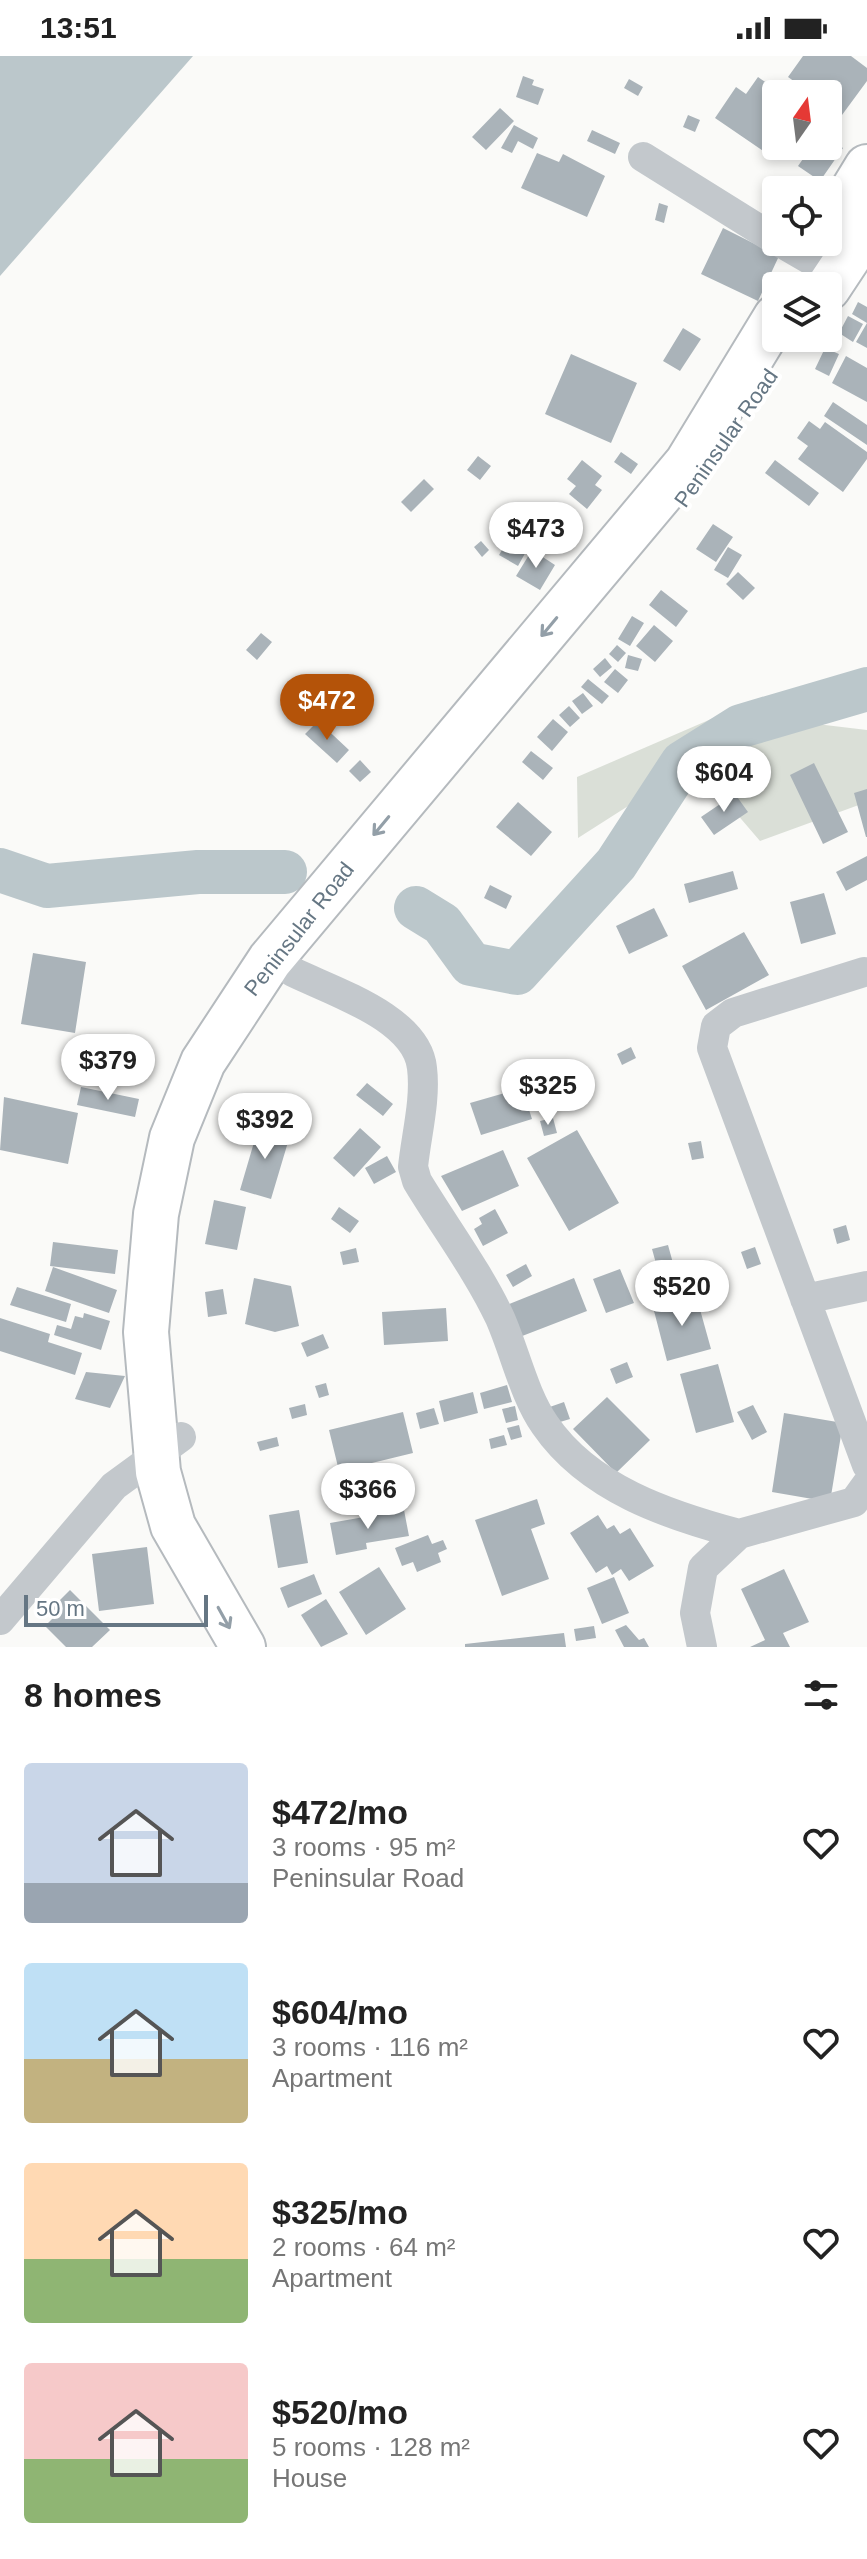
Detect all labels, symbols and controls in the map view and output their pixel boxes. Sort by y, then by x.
text: 13:51 [40,11,117,44]
north arrow [762,80,842,160]
map controls [762,80,842,352]
button: locate [762,176,842,256]
button: layers [762,272,842,352]
street label: Peninsular Road [669,364,783,512]
pin: $473 [489,502,583,570]
text: $473 [507,513,565,543]
one-way arrow [540,617,558,637]
pin: $472 [280,674,374,742]
text: $472 [298,685,356,715]
pin: $604 [677,746,771,814]
text: $604 [695,757,753,787]
one-way arrow [372,815,390,836]
street label: Peninsular Road [239,857,359,1001]
pin: $379 [61,1034,155,1102]
text: $379 [79,1045,137,1075]
pin: $325 [501,1059,595,1127]
text: $325 [519,1070,577,1100]
pin: $392 [218,1093,312,1161]
text: $392 [236,1104,294,1134]
pin: $520 [635,1260,729,1328]
text: $520 [653,1271,711,1301]
pin: $366 [321,1463,415,1531]
text: $366 [339,1474,397,1504]
scale bar [24,1591,208,1627]
text: 50 m [36,1596,85,1621]
one-way arrow [216,1606,232,1629]
icon: filters [799,1673,843,1717]
text: 8 homes [24,1676,162,1714]
text: $472/mo [272,1793,408,1831]
icon: home [88,1795,184,1891]
icon: heart [799,1821,843,1865]
text: 3 rooms · 95 m² [272,1832,456,1862]
text: Peninsular Road [272,1863,464,1893]
text: $604/mo [272,1993,408,2031]
icon: home [88,1995,184,2091]
icon: heart [799,2021,843,2065]
text: 3 rooms · 116 m² [272,2032,468,2062]
text: Apartment [272,2063,392,2093]
text: $325/mo [272,2193,408,2231]
icon: home [88,2195,184,2291]
icon: heart [799,2221,843,2265]
text: 2 rooms · 64 m² [272,2232,456,2262]
text: Apartment [272,2263,392,2293]
text: $520/mo [272,2393,408,2431]
icon: home [88,2395,184,2491]
icon: heart [799,2421,843,2465]
text: 5 rooms · 128 m² [272,2432,470,2462]
text: House [272,2463,347,2493]

